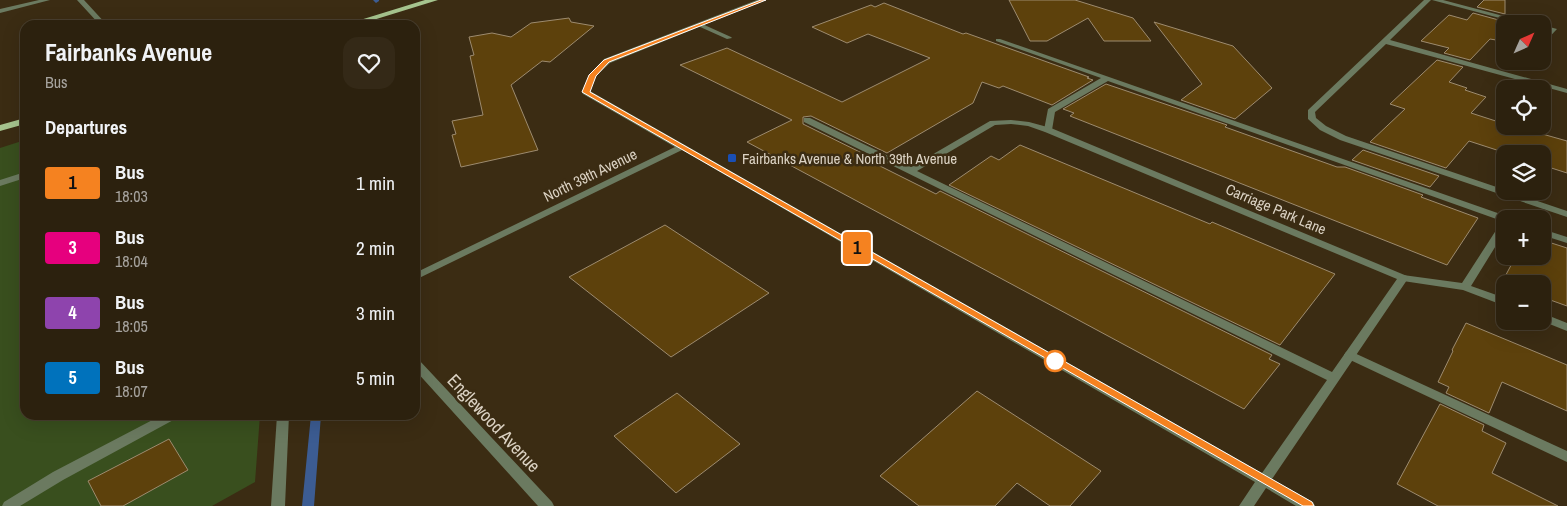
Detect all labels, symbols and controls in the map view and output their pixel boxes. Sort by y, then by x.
north arrow [1496,15,1551,70]
map controls [1496,15,1551,330]
text: Fairbanks Avenue [45,36,212,68]
button: heart [343,37,395,89]
text: Bus [45,71,68,93]
button: locate [1496,80,1551,135]
text: Departures [45,114,127,140]
street label: North 39th Avenue [540,143,640,207]
button: layers [1496,145,1551,200]
place label: Fairbanks Avenue & North 39th Avenue [742,148,957,169]
marker: Fairbanks Avenue & North 39th Avenue [726,152,738,164]
text: Bus [115,159,144,185]
text: 1 [68,170,77,195]
text: 1 min [356,170,395,196]
street label: Carriage Park Lane [1222,178,1330,240]
text: 18:03 [115,185,148,207]
button: + [1496,210,1551,265]
text: Bus [115,224,144,250]
line badge: 1 [841,232,873,264]
text: 3 [68,235,77,260]
text: 2 min [356,235,395,261]
text: 1 [853,235,861,260]
text: 18:04 [115,250,148,272]
button: − [1496,275,1551,330]
text: Bus [115,289,144,315]
text: 4 [68,300,77,325]
text: 3 min [356,300,395,326]
text: 18:05 [115,315,148,337]
unlabelled marker [1044,350,1066,372]
text: Bus [115,354,144,380]
text: 5 [68,365,77,390]
text: 5 min [356,365,395,391]
street label: Englewood Avenue [442,368,546,478]
text: 18:07 [115,380,148,402]

